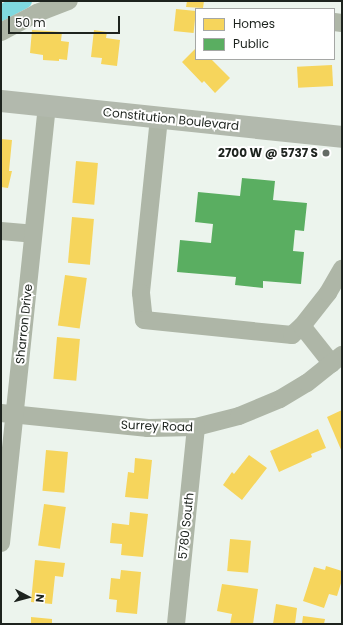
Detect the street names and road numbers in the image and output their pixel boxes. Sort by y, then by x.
street label: Constitution Boulevard [102,105,240,133]
street label: Sharron Drive [13,283,35,365]
street label: Surrey Road [121,418,193,434]
street label: 5780 South [175,492,197,560]

